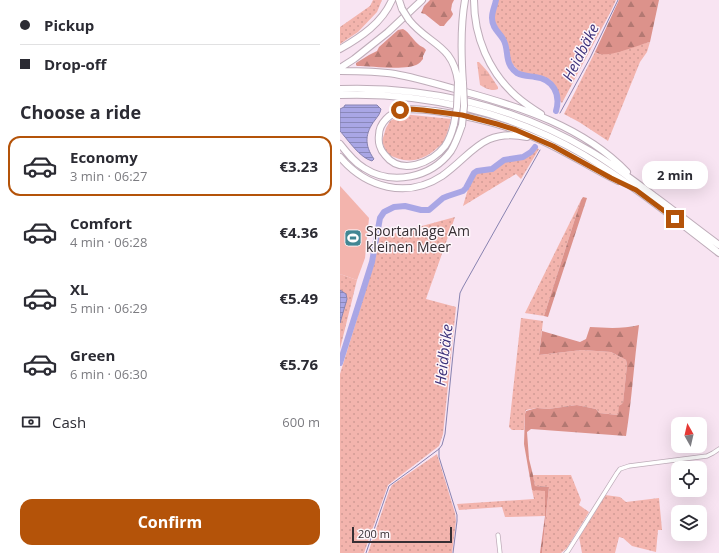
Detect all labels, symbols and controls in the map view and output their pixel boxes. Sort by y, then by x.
text: Pickup [44,15,94,35]
water label: Heidbäke [557,19,603,84]
text: Drop-off [44,54,106,74]
text: Choose a ride [20,100,141,124]
route start [391,101,409,119]
text: Economy [70,147,138,167]
icon: car [22,148,58,184]
text: €3.23 [279,156,318,176]
callout: 2 min [642,161,708,189]
text: 2 min [657,166,693,184]
text: 3 min · 06:27 [70,167,147,185]
route end [666,210,684,228]
text: Comfort [70,213,132,233]
icon: car [22,214,58,250]
place label: Sportanlage Am kleinen Meer [366,221,470,256]
text: €4.36 [279,222,318,242]
sports icon: Sportanlage Am kleinen Meer [343,228,363,248]
text: 4 min · 06:28 [70,233,147,251]
text: XL [70,279,88,299]
icon: car [22,280,58,316]
text: €5.49 [279,288,318,308]
text: 5 min · 06:29 [70,299,147,317]
water label: Heidbäke [429,322,457,387]
text: Green [70,345,115,365]
icon: car [22,346,58,382]
text: €5.76 [279,354,318,374]
text: 6 min · 06:30 [70,365,147,383]
icon: cash [20,411,42,433]
text: Cash [52,412,86,432]
text: 600 m [282,413,320,431]
north arrow [671,417,707,453]
map controls [671,417,707,541]
button: locate [671,461,707,497]
button: Confirm [20,499,320,545]
button: layers [671,505,707,541]
scale bar [352,525,452,544]
text: 200 m [358,526,390,541]

